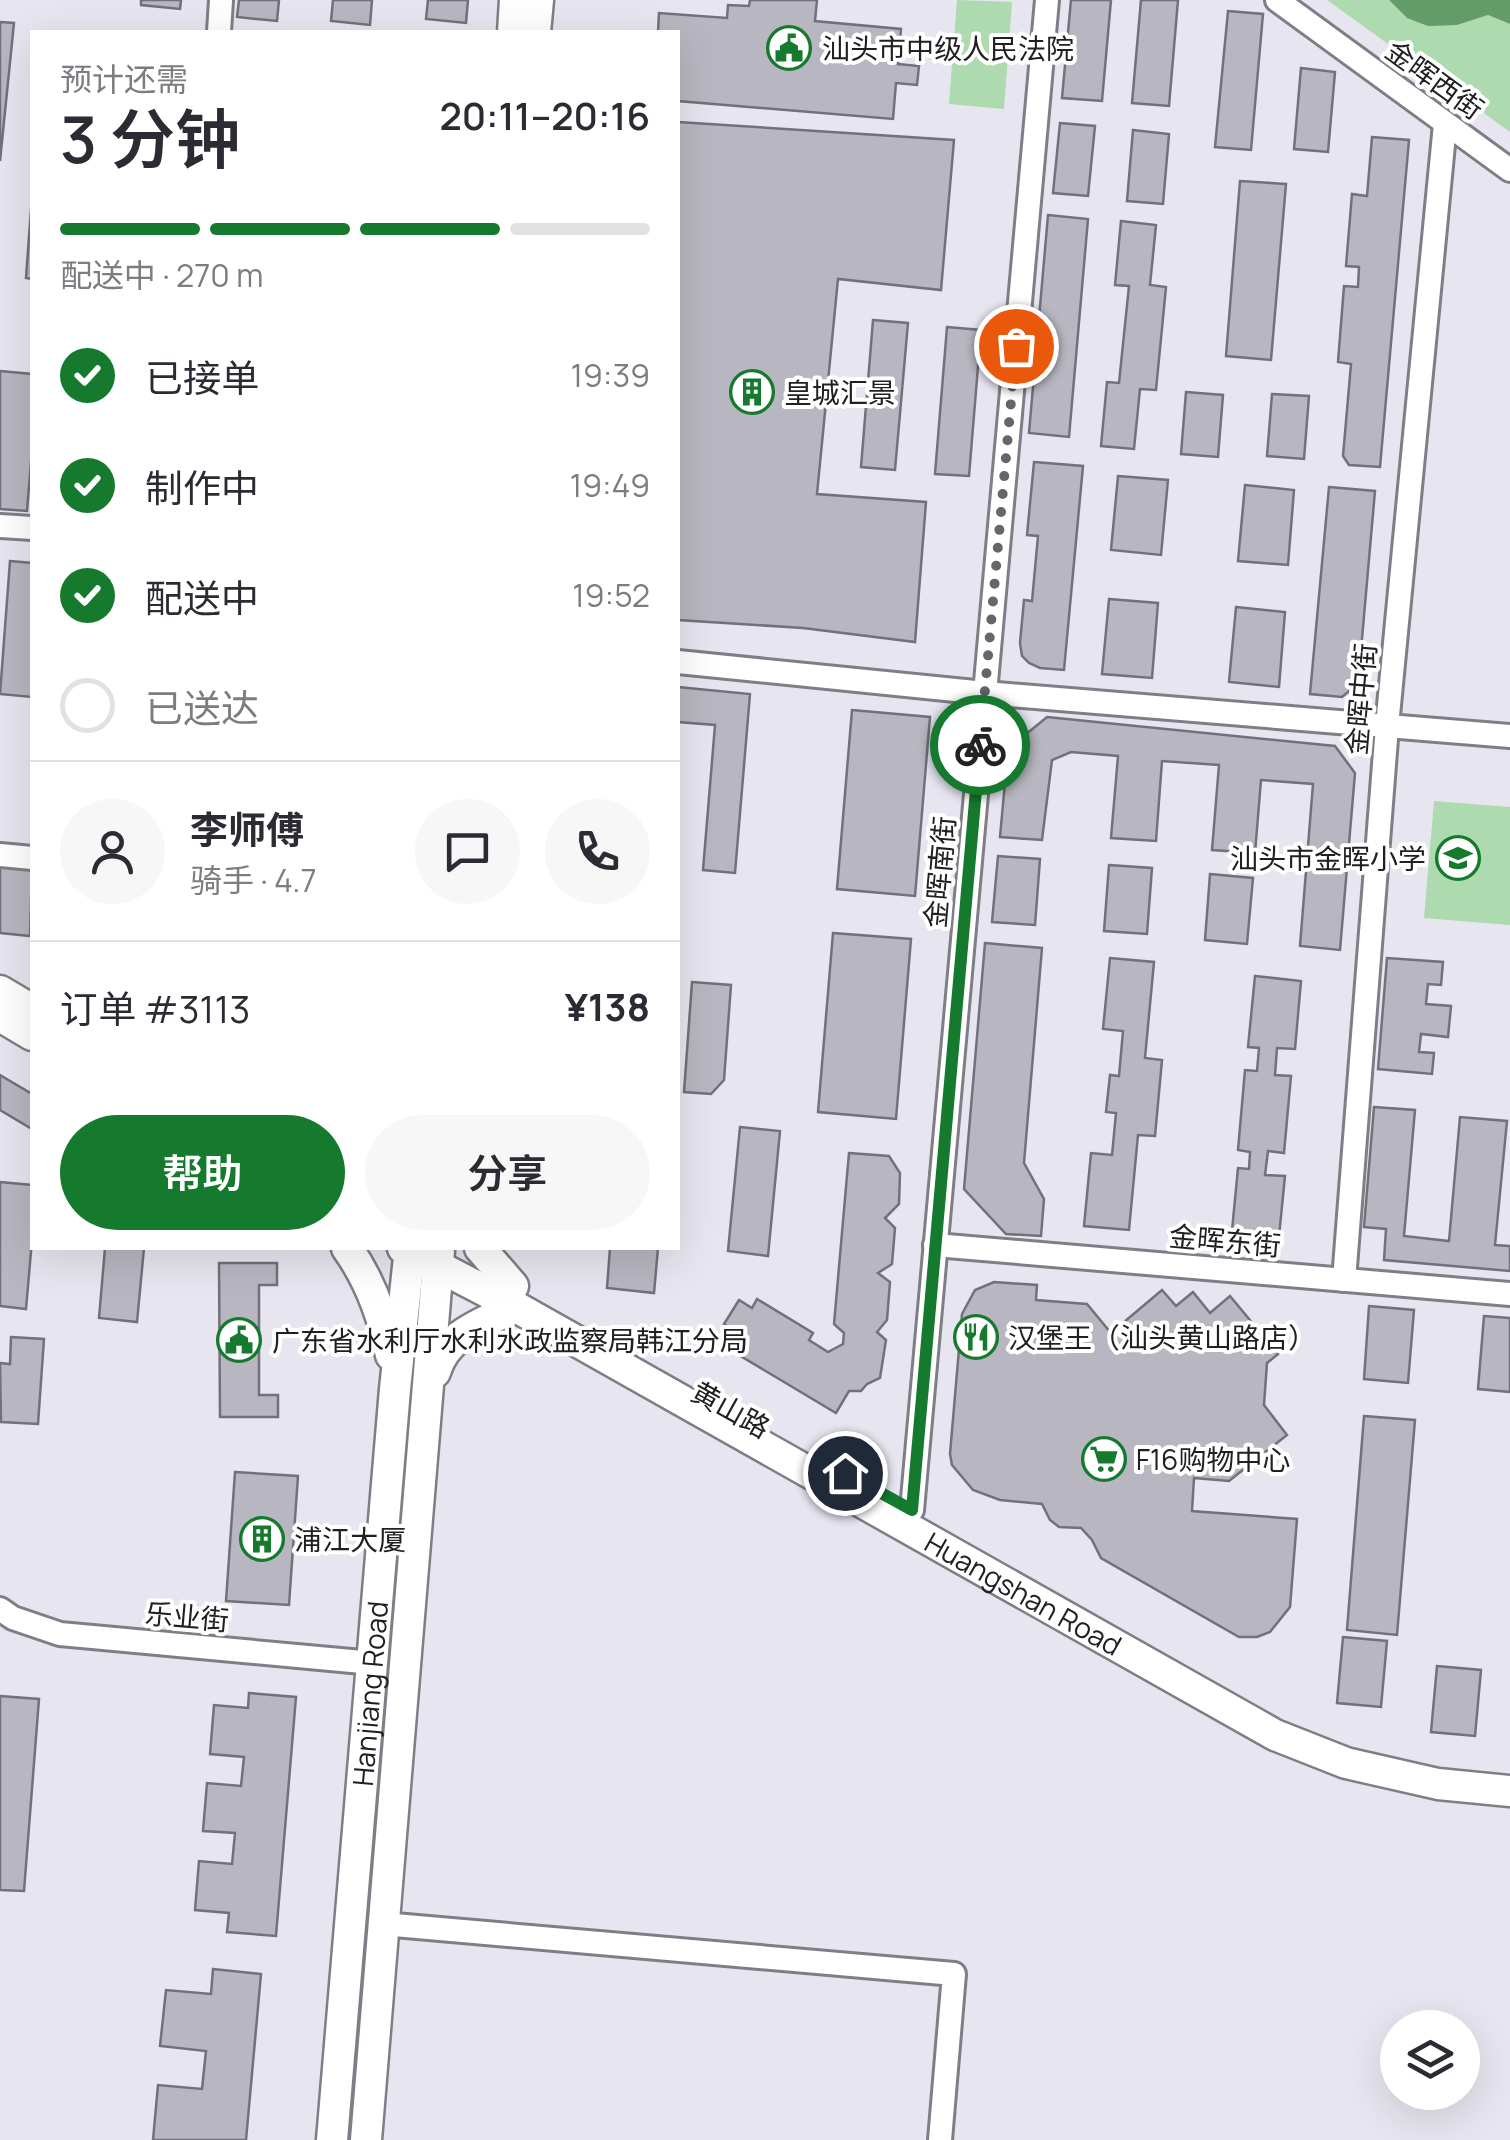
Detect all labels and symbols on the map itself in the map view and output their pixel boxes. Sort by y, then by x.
public building icon: 汕头市中级人民法院 [766,25,812,71]
place label: 汕头市中级人民法院 [822,29,1074,67]
street label: 金晖西街 [1379,31,1491,127]
pin [974,304,1059,389]
building icon: 皇城汇景 [729,369,775,415]
place label: 皇城汇景 [784,373,896,411]
street label: 金晖中街 [1336,642,1384,756]
courier [930,695,1030,795]
street label: 金晖南街 [915,815,963,929]
school or university icon: 汕头市金晖小学 [1435,835,1481,881]
place label: 汕头市金晖小学 [1230,839,1426,877]
street label: 金晖东街 [1168,1216,1282,1264]
restaurant icon: 汉堡王（汕头黄山路店） [953,1314,999,1360]
public building icon: 广东省水利厅水利水政监察局韩江分局 [216,1317,262,1363]
place label: 汉堡王（汕头黄山路店） [1008,1318,1316,1356]
place label: 广东省水利厅水利水政监察局韩江分局 [272,1321,748,1359]
street label: 黄山路 [685,1372,777,1446]
pin [803,1431,888,1516]
supermarket icon: F16购物中心 [1081,1436,1127,1482]
place label: F16购物中心 [1136,1440,1290,1478]
building icon: 浦江大厦 [239,1516,285,1562]
place label: 浦江大厦 [294,1520,406,1558]
street label: Huangshan Road [918,1523,1129,1664]
street label: 乐业街 [143,1593,231,1639]
street label: Hanjiang Road [343,1599,396,1788]

